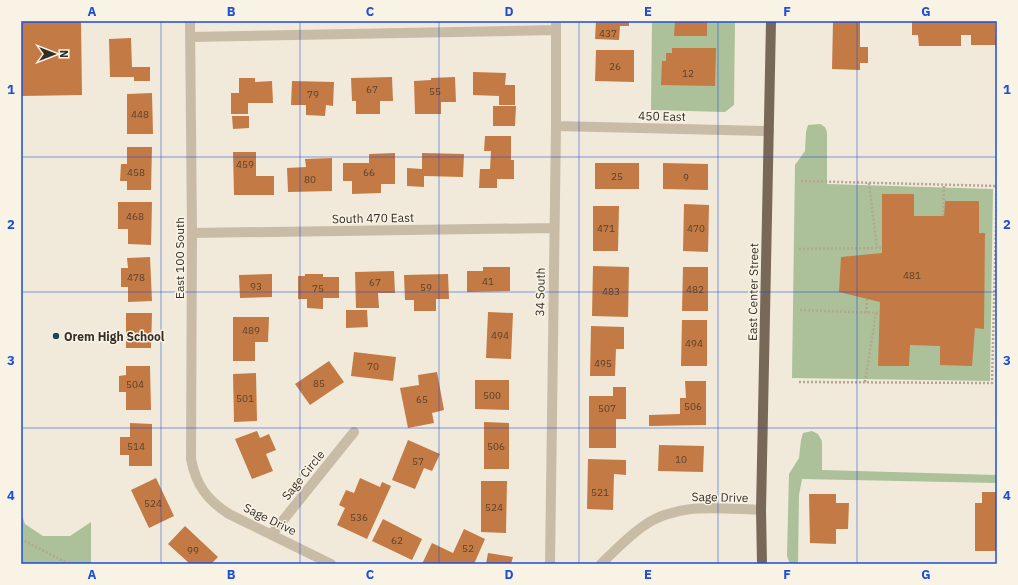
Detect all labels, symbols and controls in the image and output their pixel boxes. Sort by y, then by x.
text: A [88,3,97,20]
text: B [227,3,236,20]
text: C [366,3,375,20]
text: D [504,3,514,20]
text: E [644,3,652,20]
text: F [783,3,791,20]
text: G [921,3,931,20]
house number: 437 [599,27,617,40]
north arrow [34,34,74,74]
text: N [57,50,71,58]
house number: 26 [609,60,621,73]
house number: 12 [682,67,694,80]
text: 1 [7,81,15,98]
text: 1 [1003,81,1011,98]
house number: 67 [366,83,378,96]
house number: 55 [429,85,441,98]
house number: 79 [307,88,319,101]
house number: 448 [131,108,149,121]
street label: 450 East [638,108,686,124]
house number: 459 [236,158,254,171]
house number: 458 [127,166,145,179]
house number: 66 [363,166,375,179]
house number: 25 [611,170,623,183]
house number: 9 [683,171,689,184]
house number: 80 [304,173,316,186]
house number: 468 [126,210,144,223]
street label: South 470 East [332,210,414,226]
text: 2 [7,216,15,233]
text: 2 [1003,216,1011,233]
street label: East 100 South [172,217,187,299]
house number: 471 [597,222,615,235]
house number: 470 [687,222,705,235]
street label: East Center Street [745,243,761,341]
street label: 34 South [532,267,548,317]
house number: 481 [903,269,921,282]
house number: 478 [127,271,145,284]
house number: 41 [482,275,494,288]
house number: 67 [369,276,381,289]
house number: 93 [250,280,262,293]
house number: 59 [420,281,432,294]
house number: 75 [312,282,324,295]
house number: 482 [686,283,704,296]
house number: 483 [602,285,620,298]
house number: 489 [242,324,260,337]
place label: Orem High School [64,329,165,344]
house number: 494 [491,329,509,342]
marker: Orem High School [51,331,61,341]
house number: 494 [685,337,703,350]
text: 3 [7,352,15,369]
text: 3 [1003,352,1011,369]
house number: 495 [594,357,612,370]
house number: 70 [367,360,379,373]
house number: 85 [313,377,325,390]
house number: 504 [126,378,144,391]
house number: 500 [483,389,501,402]
house number: 501 [236,392,254,405]
house number: 65 [416,393,428,406]
house number: 506 [684,400,702,413]
house number: 507 [598,402,616,415]
house number: 514 [127,440,145,453]
house number: 506 [487,440,505,453]
street label: Sage Circle [278,447,328,503]
house number: 10 [675,453,687,466]
house number: 57 [412,455,424,468]
house number: 521 [591,486,609,499]
text: 4 [7,487,15,504]
text: 4 [1003,487,1011,504]
street label: Sage Drive [691,489,749,505]
house number: 524 [144,497,162,510]
street label: Sage Drive [241,500,299,538]
house number: 524 [485,501,503,514]
house number: 536 [350,511,368,524]
house number: 62 [391,534,403,547]
house number: 52 [462,542,474,555]
house number: 99 [187,544,199,557]
text: A [88,566,97,583]
text: B [227,566,236,583]
text: C [366,566,375,583]
text: D [504,566,514,583]
text: E [644,566,652,583]
text: F [783,566,791,583]
text: G [921,566,931,583]

